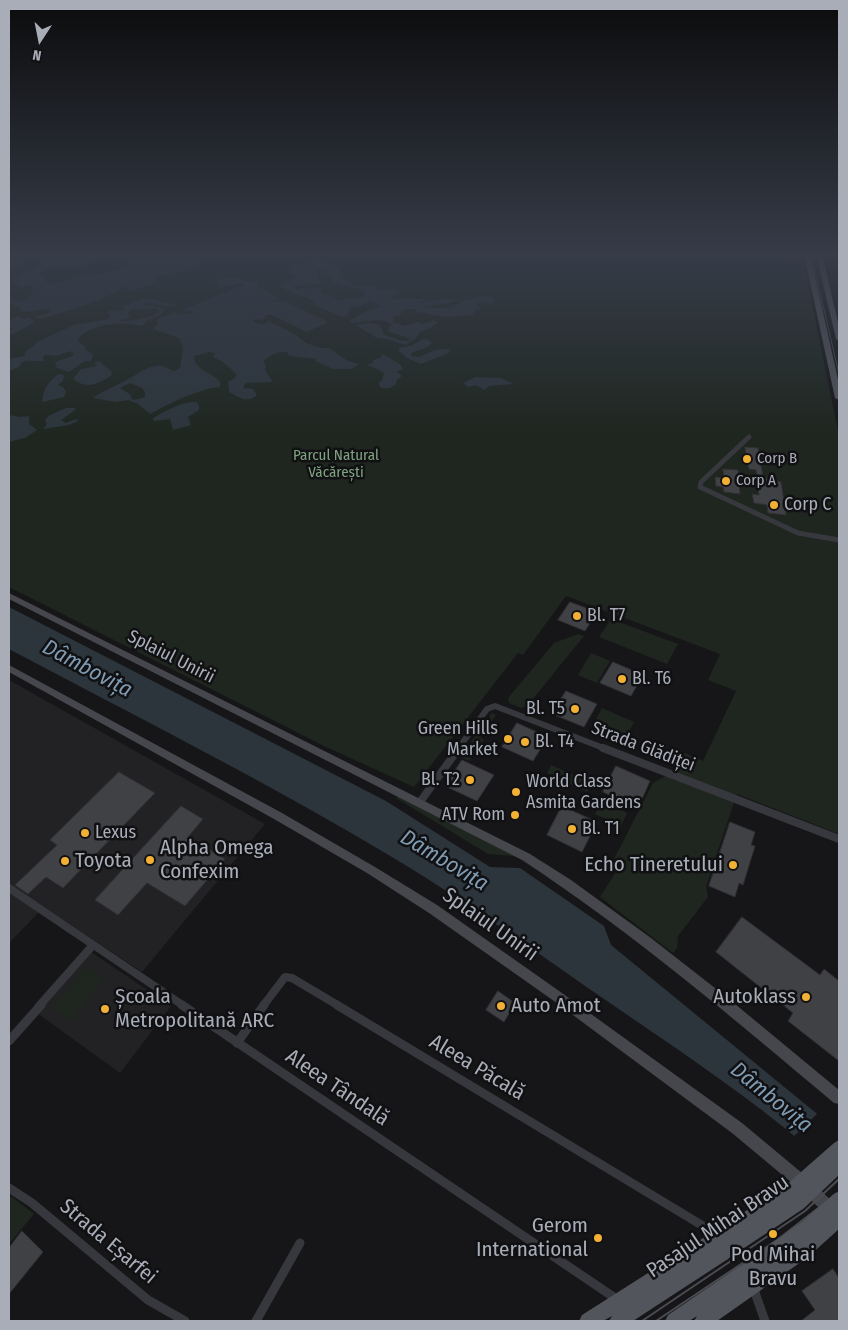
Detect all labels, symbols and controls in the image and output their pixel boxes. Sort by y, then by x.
north arrow [15,15,65,65]
text: N [31,46,43,64]
park label: Parcul Natural Văcărești [293,447,379,482]
place label: Corp B [757,450,797,468]
marker: Corp B [741,453,753,465]
place label: Corp A [736,472,776,490]
marker: Corp A [720,475,732,487]
place label: Corp C [784,494,831,516]
marker: Corp C [768,499,780,511]
place label: Bl. T7 [587,605,625,627]
marker: Bl. T7 [571,610,583,622]
street label: Splaiul Unirii [124,626,218,688]
water label: Dâmbovița [38,634,136,704]
place label: Bl. T6 [632,668,671,690]
marker: Bl. T6 [616,673,628,685]
place label: Bl. T5 [526,698,565,720]
marker: Bl. T5 [569,703,581,715]
street label: Strada Glădiței [588,717,698,777]
place label: Green Hills Market [418,718,498,761]
place label: Bl. T4 [535,731,574,753]
marker: Green Hills Market [502,733,514,745]
marker: Bl. T4 [519,736,531,748]
place label: Bl. T2 [421,769,460,791]
place label: World Class Asmita Gardens [526,771,641,814]
marker: Bl. T2 [464,774,476,786]
marker: World Class Asmita Gardens [510,786,522,798]
place label: ATV Rom [442,804,505,826]
marker: ATV Rom [509,809,521,821]
place label: Bl. T1 [582,818,620,840]
place label: Lexus [95,822,136,844]
marker: Bl. T1 [566,823,578,835]
water label: Dâmbovița [395,825,493,897]
marker: Lexus [79,827,91,839]
place label: Alpha Omega Confexim [160,835,274,885]
place label: Toyota [75,848,132,874]
place label: Echo Tineretului [584,852,723,878]
marker: Alpha Omega Confexim [144,854,156,866]
marker: Toyota [59,855,71,867]
marker: Echo Tineretului [727,859,739,871]
street label: Splaiul Unirii [437,883,543,967]
place label: Școala Metropolitană ARC [115,984,274,1034]
place label: Autoklass [713,984,796,1010]
marker: Autoklass [800,991,812,1003]
place label: Auto Amot [511,993,601,1019]
marker: Auto Amot [495,1000,507,1012]
marker: Școala Metropolitană ARC [99,1003,111,1015]
street label: Aleea Păcală [425,1030,529,1106]
street label: Aleea Tândală [280,1044,394,1132]
water label: Dâmbovița [725,1057,817,1139]
street label: Pasajul Mihai Bravu [642,1170,794,1284]
street label: Strada Eșarfei [54,1194,162,1290]
place label: Gerom International [476,1213,588,1263]
marker: Pod Mihai Bravu [767,1228,779,1240]
marker: Gerom International [592,1232,604,1244]
place label: Pod Mihai Bravu [731,1242,815,1292]

